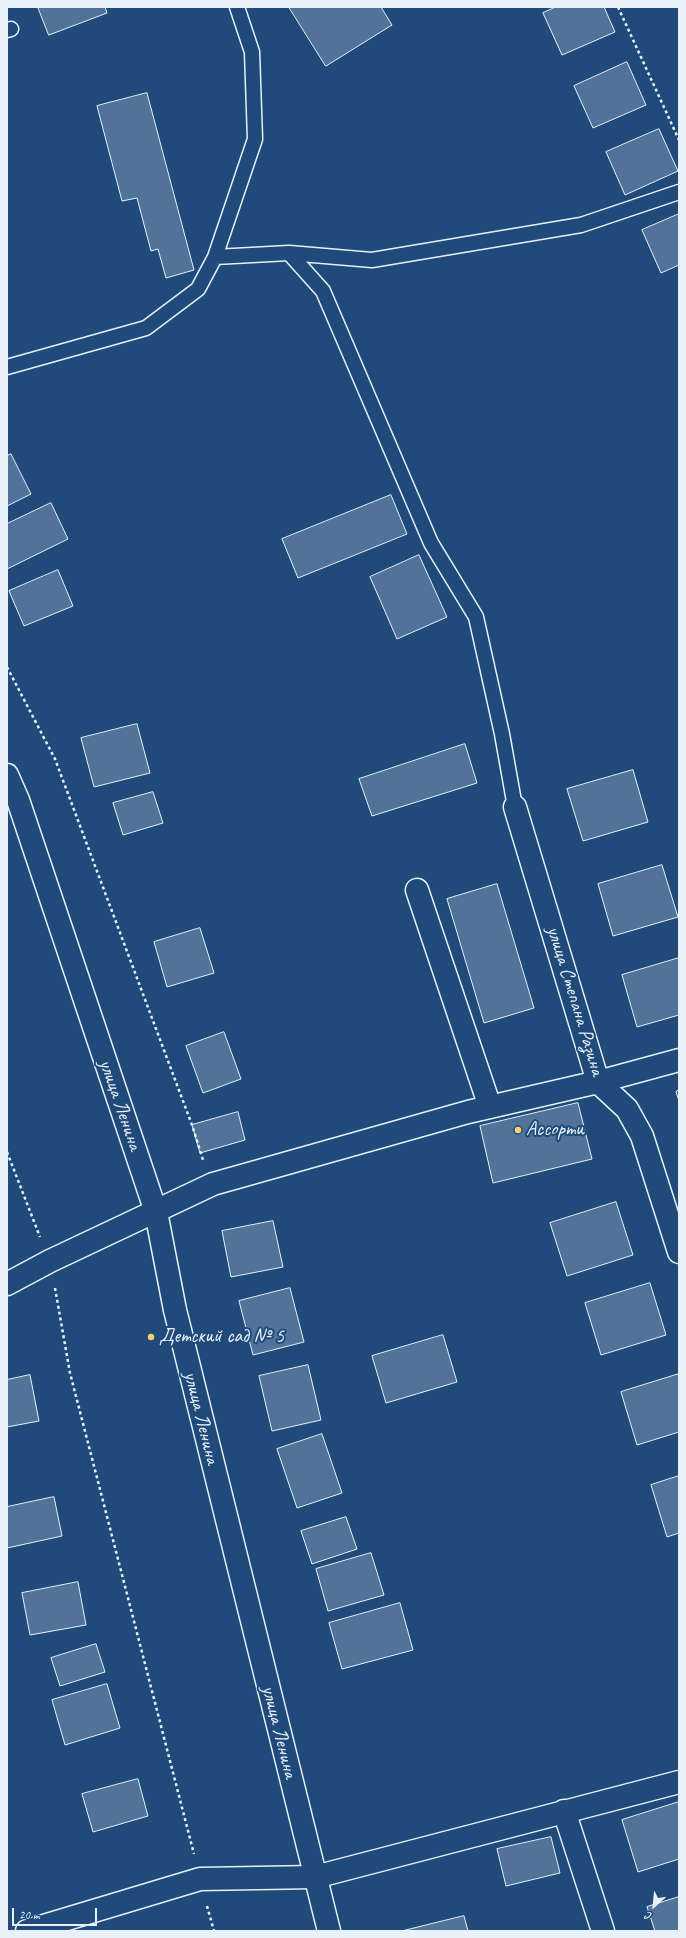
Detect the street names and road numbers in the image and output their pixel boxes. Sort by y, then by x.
street label: улица Степана Разина [541,923,609,1079]
street label: улица Ленина [93,1056,147,1154]
street label: улица Ленина [178,1369,224,1467]
street label: улица Ленина [256,1683,302,1781]

